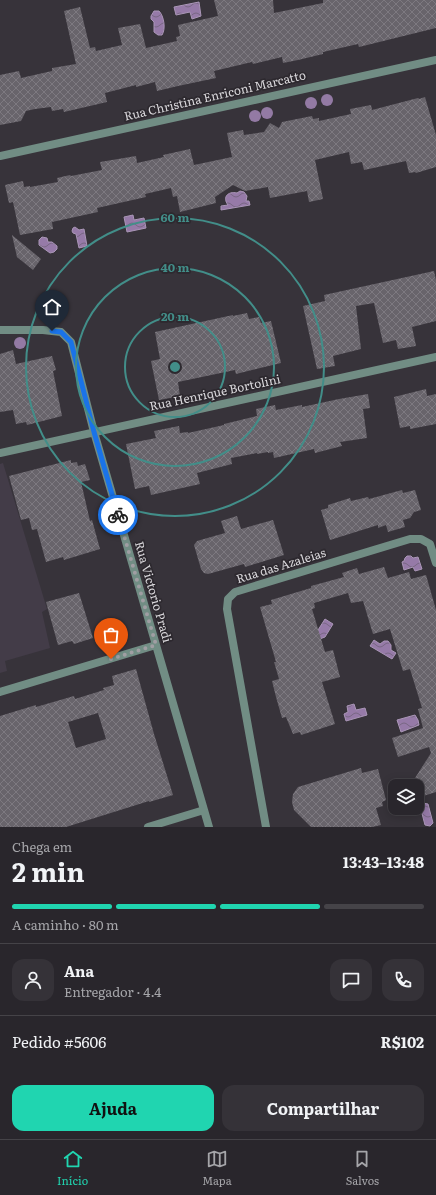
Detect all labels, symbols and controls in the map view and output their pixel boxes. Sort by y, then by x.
street label: Rua Christina Enriconi Marcatto [122,65,307,125]
text: 60 m [161,208,189,226]
text: 40 m [161,258,190,276]
pin [35,290,69,331]
icon: home [41,296,63,318]
text: 20 m [161,307,189,325]
centre of rings [168,360,182,374]
street label: Rua Henrique Bortolini [148,369,282,415]
courier [98,495,138,535]
icon: bike [107,504,129,526]
street label: Rua Victorio Pradi [131,539,177,645]
street label: Rua das Azaleias [234,543,328,587]
pin [94,618,128,659]
icon: bag [100,624,122,646]
map controls [388,779,424,815]
button: layers [388,779,424,815]
text: Chega em [12,837,72,856]
text: 13:43–13:48 [343,850,424,873]
text: 2 min [12,851,85,890]
text: A caminho · 80 m [12,915,119,934]
button: person [12,959,54,1001]
text: Ana [64,959,94,982]
button: chat [330,959,372,1001]
button: phone [382,959,424,1001]
text: Entregador · 4.4 [64,982,161,1001]
text: Pedido #5606 [12,1030,106,1053]
text: R$102 [381,1030,424,1053]
button: Ajuda [12,1085,214,1131]
button: Compartilhar [222,1085,424,1131]
tab: Início [57,1148,88,1188]
tab: Mapa [202,1148,232,1188]
tab: Salvos [346,1148,379,1188]

